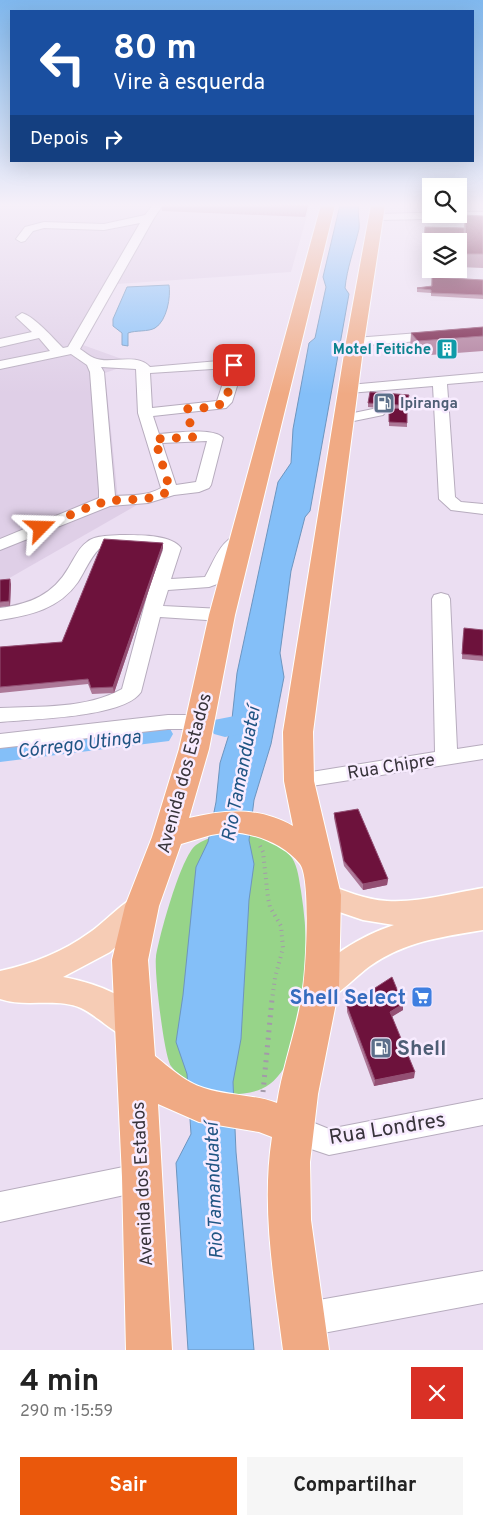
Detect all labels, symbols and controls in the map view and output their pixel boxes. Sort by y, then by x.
text: 80 m [113,27,197,71]
icon: left [30,30,95,95]
text: Vire à esquerda [113,70,265,97]
icon: right [99,125,127,153]
text: Depois [30,127,89,151]
map controls [422,178,467,278]
button: search [422,178,467,223]
button: layers [422,233,467,278]
building icon: Motel Feitiche [435,337,459,361]
place label: Motel Feitiche [333,341,431,360]
pin [213,344,255,386]
icon: arrive [220,351,248,379]
fuel station icon: Ipiranga [372,391,396,415]
place label: Ipiranga [400,395,458,414]
position arrow [14,501,66,553]
street label: Avenida dos Estados [153,691,218,856]
water label: Rio Tamanduateí [217,701,268,844]
water label: Córrego Utinga [16,725,143,764]
street label: Rua Chipre [346,749,437,786]
place label: Shell Select [290,985,406,1012]
supermarket icon: Shell Select [410,985,434,1009]
fuel station icon: Shell [369,1036,393,1060]
place label: Shell [397,1036,446,1063]
street label: Avenida dos Estados [128,1101,159,1267]
street label: Rua Londres [327,1107,447,1152]
water label: Rio Tamanduateí [200,1118,229,1260]
text: 4 min [20,1364,99,1401]
button: close [411,1367,463,1419]
text: 290 m · 15:59 [20,1402,113,1422]
button: Sair [20,1457,237,1515]
button: Compartilhar [247,1457,463,1515]

